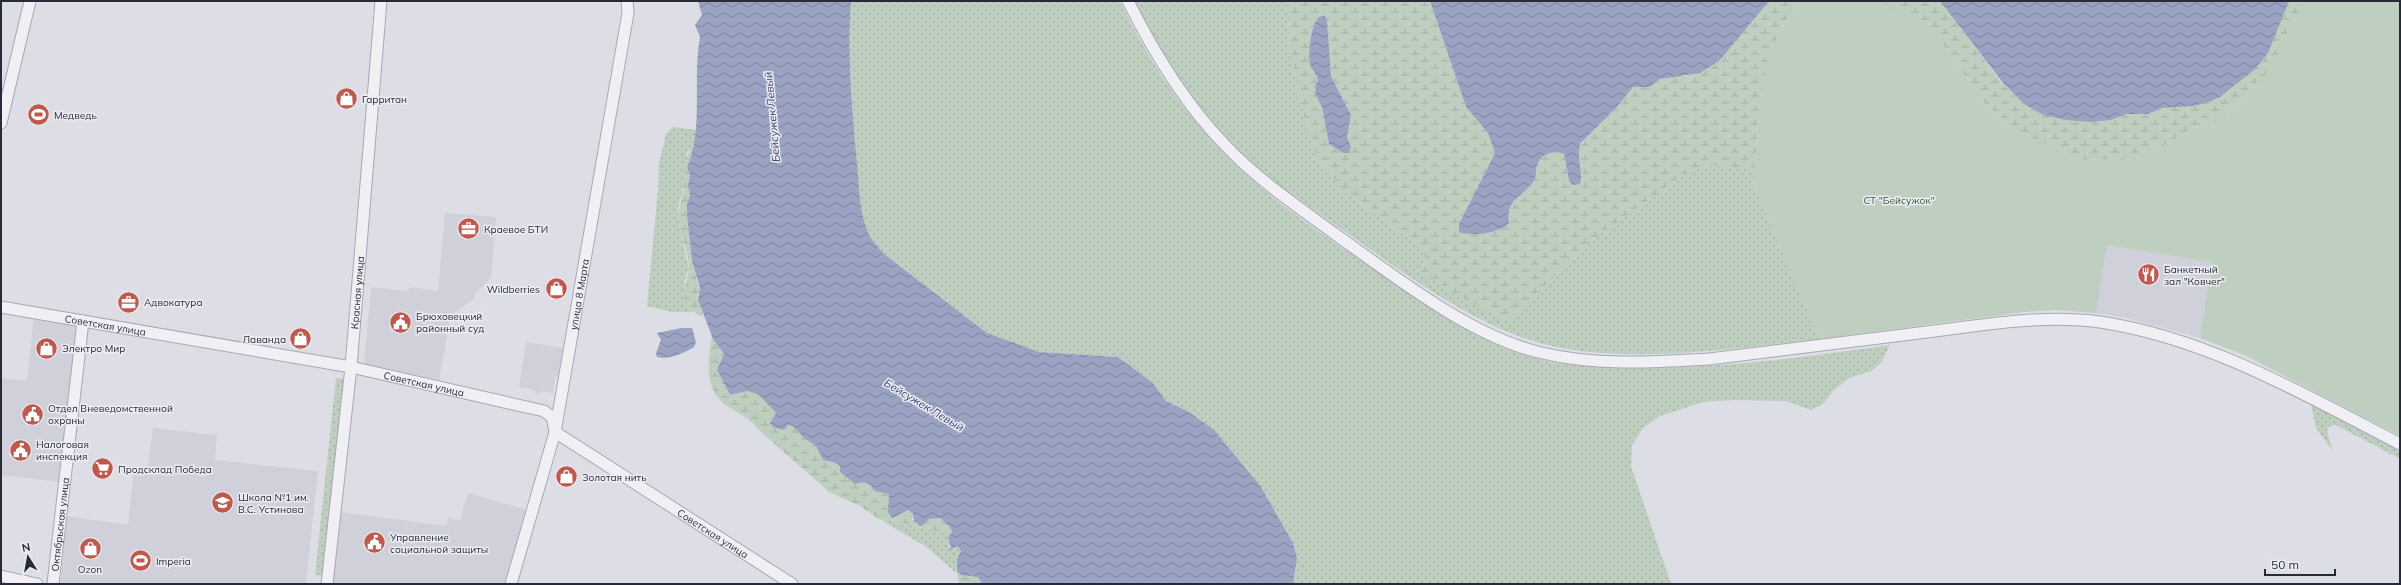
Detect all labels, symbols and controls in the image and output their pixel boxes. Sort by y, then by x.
water label: Бейсужек Левый [761,71,783,163]
shop icon: Гарритан [333,86,359,112]
place label: Гарритан [362,93,407,106]
sports icon: Медведь [26,102,52,128]
place label: Медведь [54,109,97,122]
park label: СТ "Бейсужок" [1863,194,1935,207]
office icon: Краевое БТИ [456,216,482,242]
place label: Краевое БТИ [484,223,548,236]
street label: Красная улица [348,256,367,330]
street label: улица 8 Марта [566,258,592,331]
restaurant icon: Банкетный зал "Ковчег" [2135,262,2161,288]
place label: Банкетный зал "Ковчег" [2164,263,2225,288]
shop icon: Wildberries [543,276,569,302]
place label: Wildberries [487,283,540,296]
office icon: Адвокатура [116,289,142,315]
place label: Адвокатура [144,296,202,309]
public building icon: Брюховецкий районный суд [388,309,414,335]
place label: Брюховецкий районный суд [416,310,484,335]
street label: Советская улица [64,312,147,338]
shop icon: Лаванда [288,326,314,352]
place label: Лаванда [242,333,286,346]
shop icon: Электро Мир [33,335,59,361]
place label: Электро Мир [62,342,125,355]
street label: Советская улица [383,368,466,399]
water label: Бейсужек Левый [882,376,967,435]
public building icon: Отдел Вневедомственной охраны [19,401,45,427]
place label: Отдел Вневедомственной охраны [48,402,173,427]
public building icon: Налоговая инспекция [7,437,33,463]
place label: Налоговая инспекция [36,438,89,463]
supermarket icon: Продсклад Победа [90,456,116,482]
place label: Продсклад Победа [118,463,212,476]
shop icon: Золотая нить [554,464,580,490]
place label: Золотая нить [582,471,647,484]
street label: Октябрьская улица [48,477,72,572]
school or university icon: Школа №1 им. В.С. Устинова [210,490,236,516]
place label: Школа №1 им. В.С. Устинова [238,491,309,516]
street label: Советская улица [675,506,751,561]
public building icon: Управление социальной защиты [362,530,388,556]
place label: Управление социальной защиты [389,531,488,556]
shop icon: Ozon [77,536,103,562]
north arrow [8,537,48,577]
text: N [21,540,32,555]
sports icon: Imperia [127,548,153,574]
scale bar [2265,551,2335,577]
place label: Imperia [156,555,191,568]
text: 50 m [2271,557,2299,572]
place label: Ozon [78,563,102,576]

